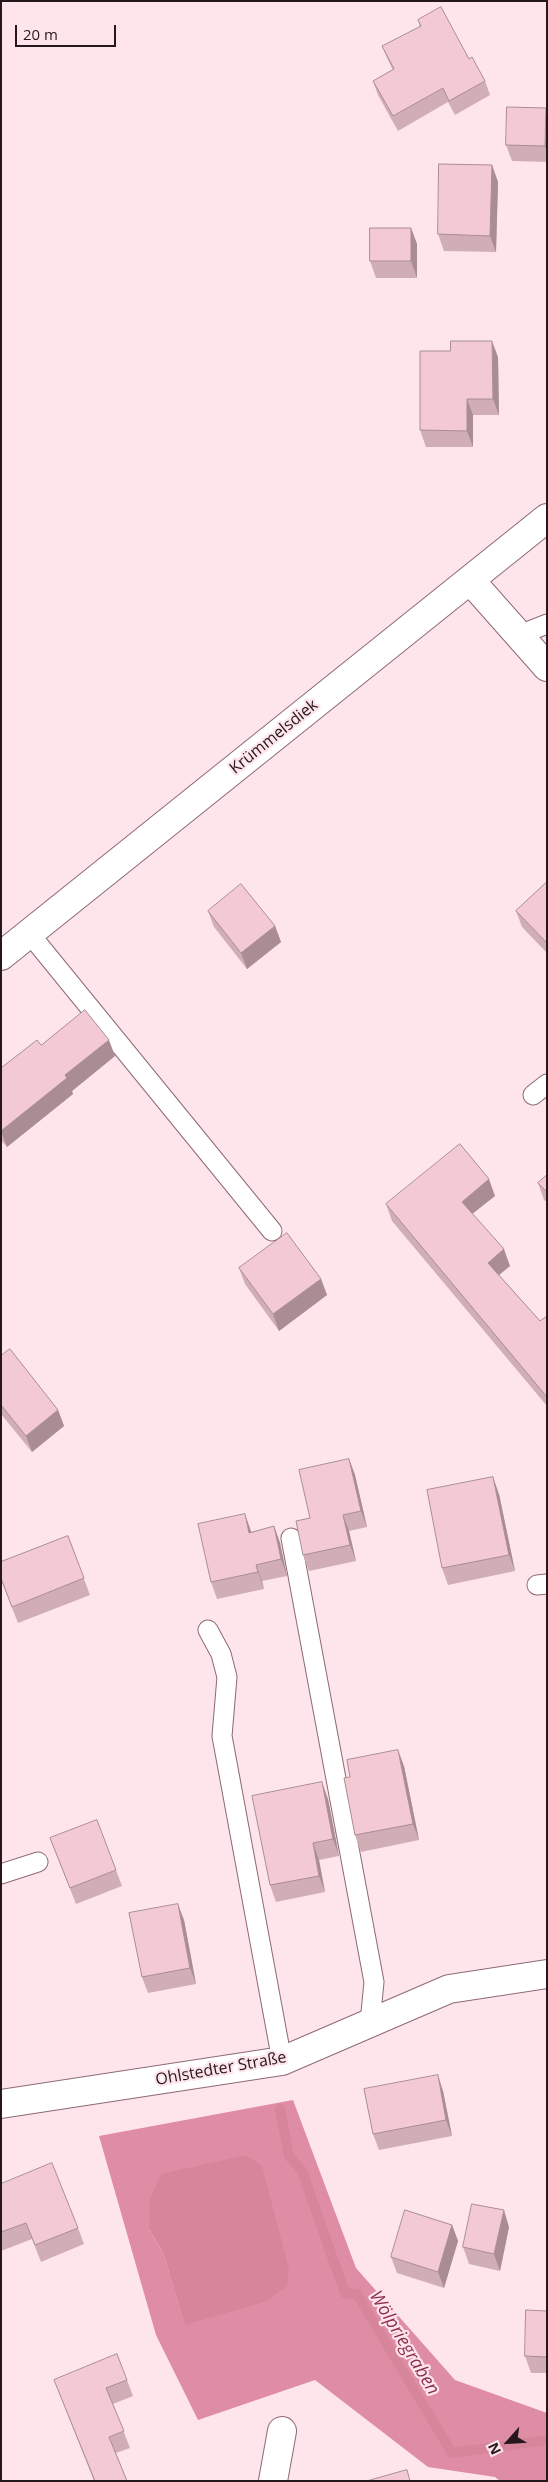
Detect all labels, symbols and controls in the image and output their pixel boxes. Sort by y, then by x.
scale bar [18,15,119,47]
text: 20 m [23,24,58,44]
street label: Krümmelsdiek [226,696,322,778]
street label: Ohlstedter Straße [154,2048,288,2090]
water label: Wölpriegraben [365,2287,443,2399]
north arrow [483,2417,533,2467]
text: N [483,2440,505,2458]

